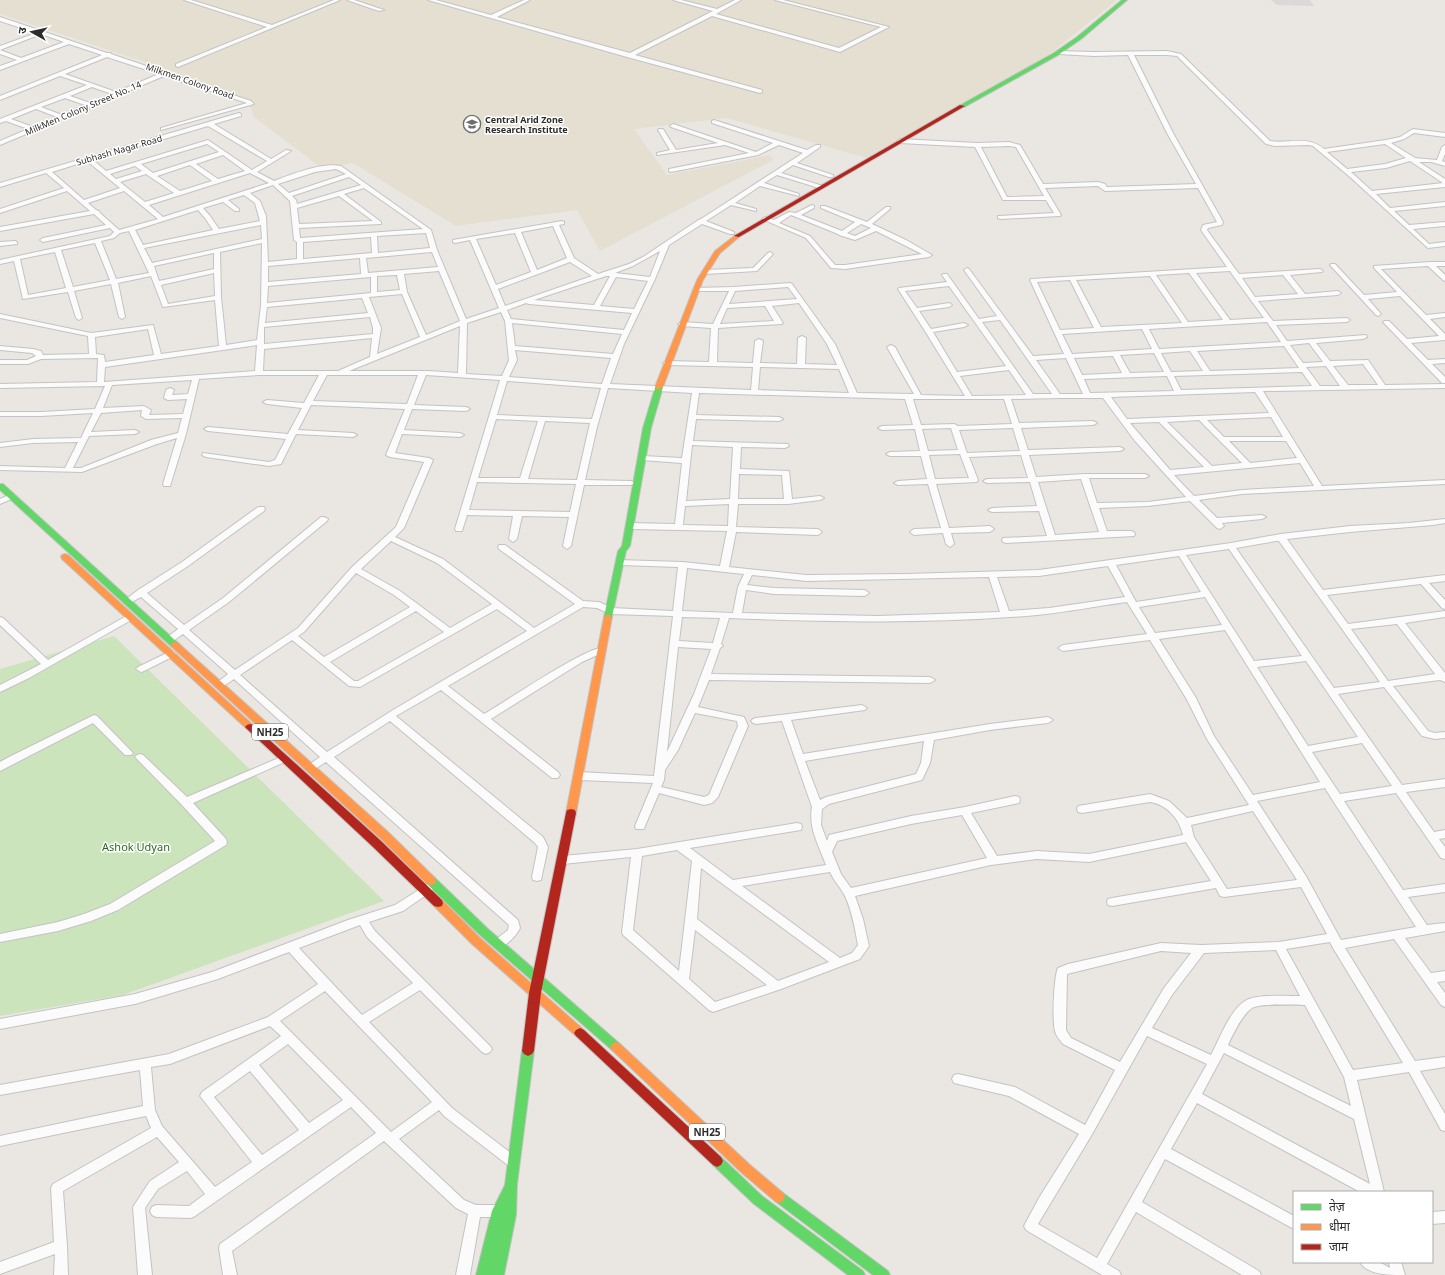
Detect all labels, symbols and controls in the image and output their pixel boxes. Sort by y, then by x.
north arrow [12,12,52,52]
text: उ [14,26,30,35]
street label: Milkmen Colony Road [144,60,236,102]
street label: MilkMen Colony Street No. 14 [23,78,143,138]
place label: Central Arid Zone Research Institute [485,113,568,136]
school or university icon: Central Arid Zone Research Institute [462,114,482,134]
street label: Subhash Nagar Road [74,131,164,169]
road number: NH25 [252,724,288,740]
park label: Ashok Udyan [102,839,170,854]
road number: NH25 [689,1124,725,1140]
legend [1293,1191,1433,1263]
text: तेज़ [1329,1198,1346,1215]
text: धीमा [1329,1218,1351,1235]
text: जाम [1329,1238,1349,1255]

